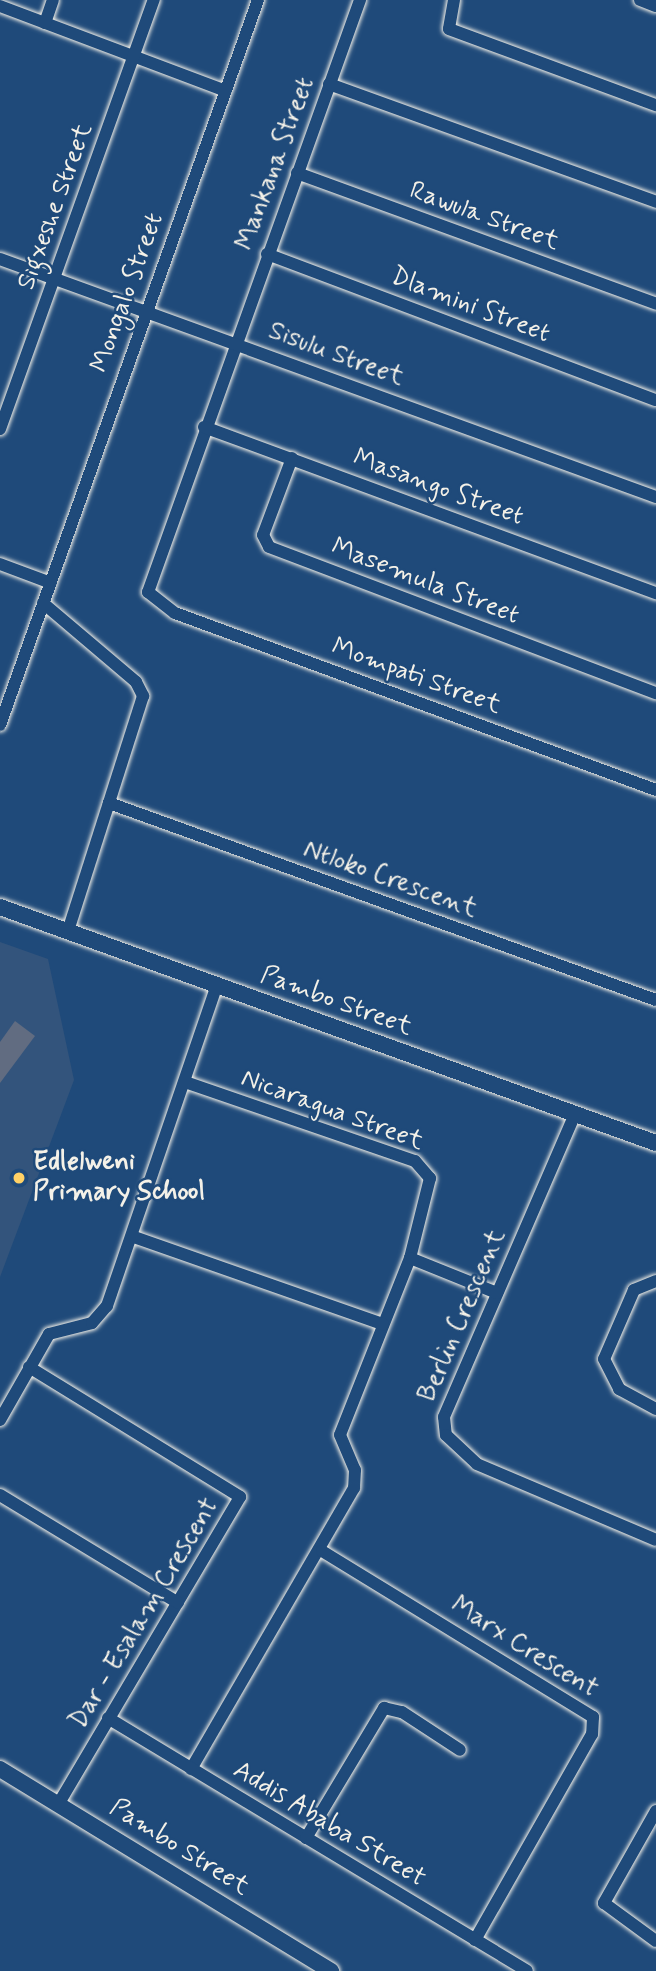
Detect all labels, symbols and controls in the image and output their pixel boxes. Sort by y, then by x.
street label: Mankana Street [229,71,323,257]
street label: Sigxeshe Street [12,120,100,294]
street label: Rawula Street [405,176,563,258]
street label: Mongalo Street [84,207,172,379]
street label: Dlamini Street [384,261,556,351]
street label: Sisulu Street [264,316,408,394]
street label: Masango Street [346,442,530,534]
street label: Masemula Street [325,531,525,633]
street label: Mompati Street [327,632,505,722]
street label: Ntloko Crescent [303,836,477,924]
street label: Pambo Street [256,960,416,1044]
street label: Nicaragua Street [237,1064,427,1158]
place label: Edlelweni Primary School [33,1147,205,1208]
marker: Edlelweni Primary School [11,1170,27,1186]
street label: Berlin Crescent [414,1229,512,1403]
street label: Dar - Esalam Crescent [64,1493,226,1735]
street label: Marx Crescent [445,1590,603,1706]
street label: Addis Ababa Street [227,1755,431,1895]
street label: Pambo Street [103,1793,255,1903]

